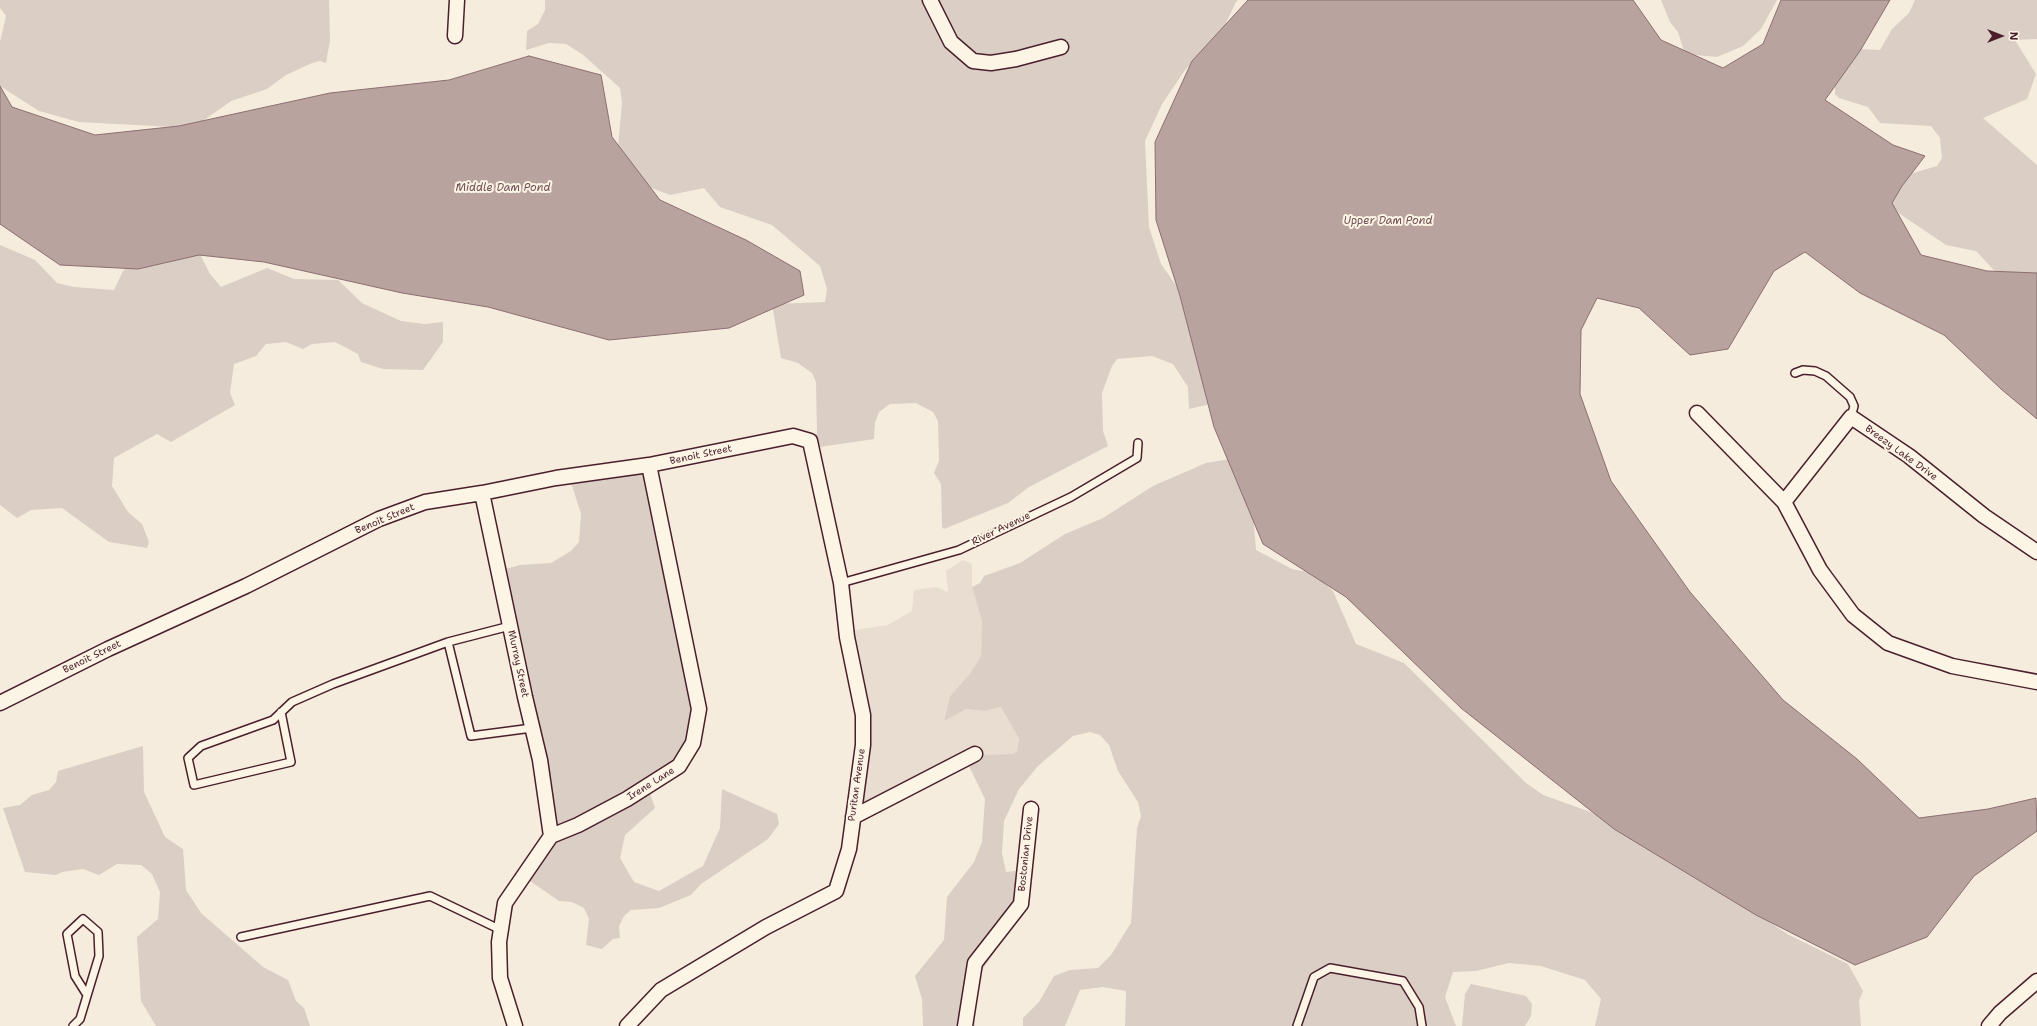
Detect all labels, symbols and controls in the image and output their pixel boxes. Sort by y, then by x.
north arrow [1981,16,2021,56]
text: N [2006,32,2021,40]
water label: Middle Dam Pond [456,181,550,195]
water label: Upper Dam Pond [1344,214,1432,228]
street label: Breezy Lake Drive [1862,423,1940,483]
street label: Benoit Street [669,443,733,467]
street label: Benoit Street [354,501,416,537]
street label: River Avenue [970,510,1032,548]
street label: Murray Street [505,629,531,699]
street label: Benoit Street [61,638,123,676]
street label: Puritan Avenue [846,748,868,822]
street label: Irene Lane [625,765,677,803]
street label: Bostonian Drive [1016,816,1036,892]

